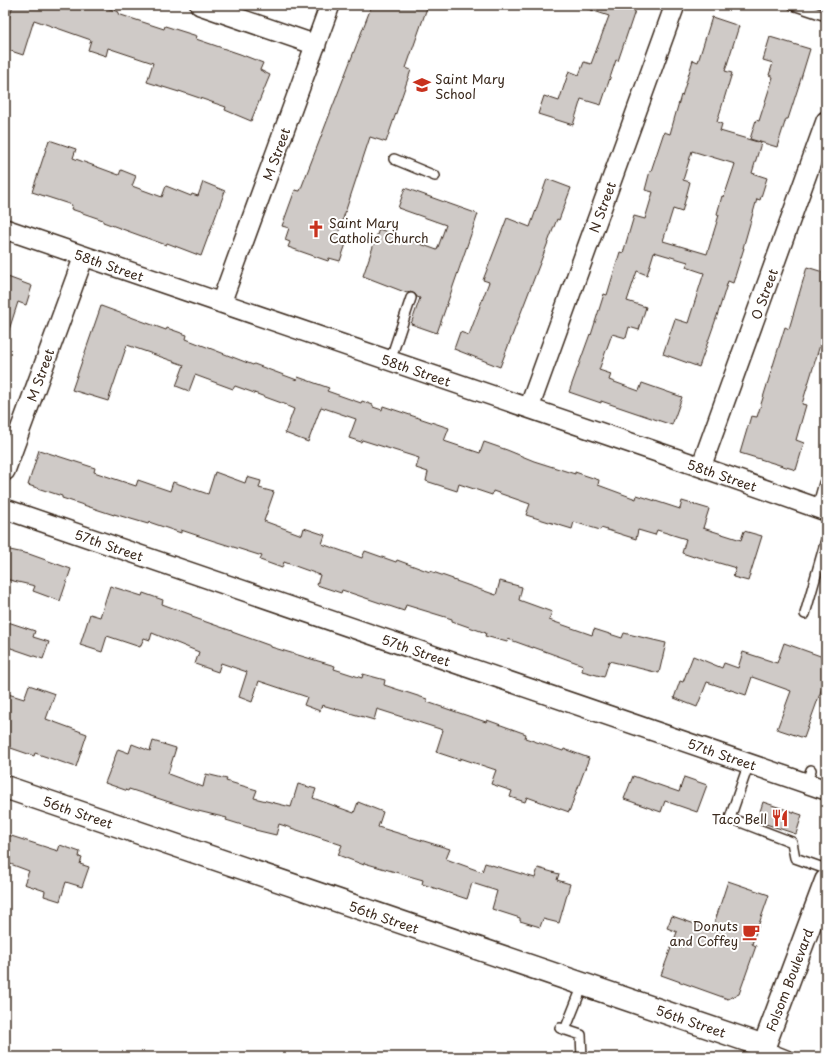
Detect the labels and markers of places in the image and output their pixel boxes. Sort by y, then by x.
place label: Saint Mary School [435,69,505,103]
school or university icon: Saint Mary School [412,75,432,95]
place label: Saint Mary Catholic Church [329,213,429,247]
church icon: Saint Mary Catholic Church [306,219,326,239]
restaurant icon: Taco Bell [770,808,790,828]
place label: Taco Bell [712,809,767,828]
place label: Donuts and Coffey [670,916,738,950]
cafe icon: Donuts and Coffey [741,922,761,942]

